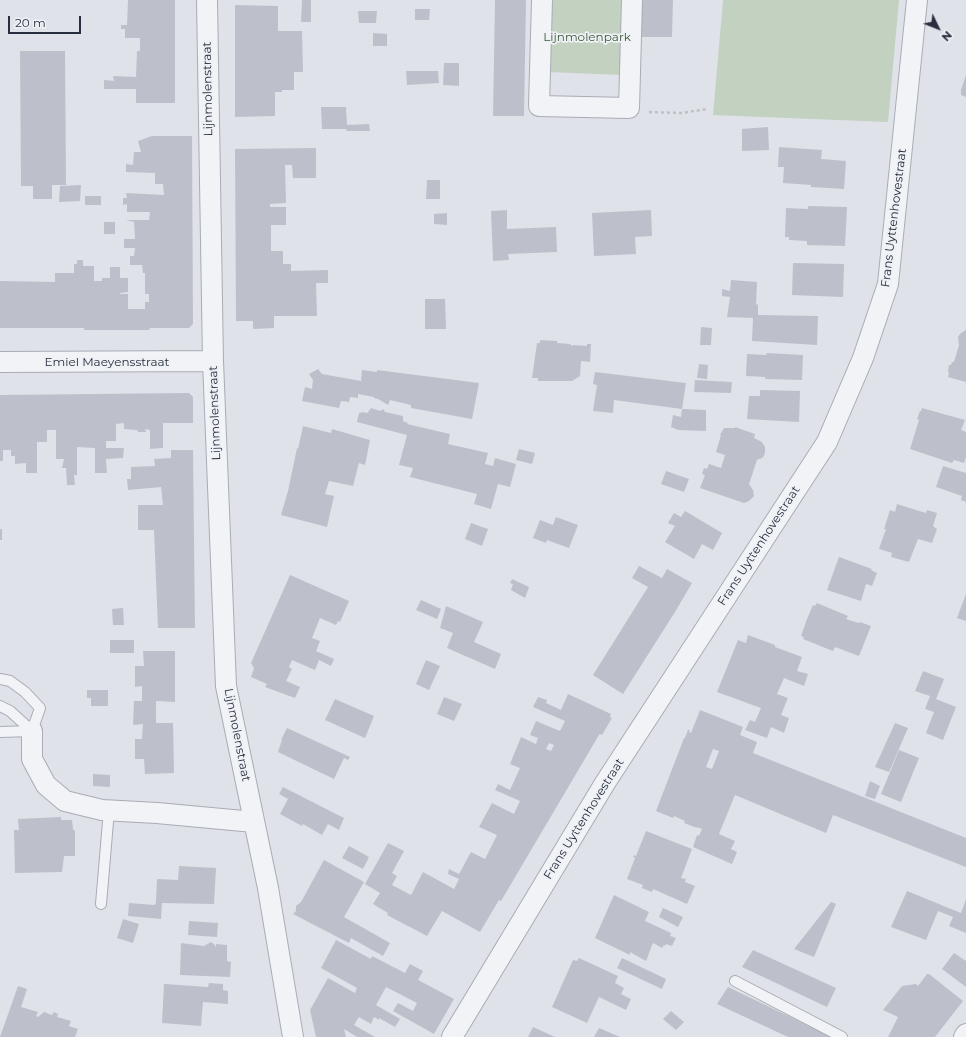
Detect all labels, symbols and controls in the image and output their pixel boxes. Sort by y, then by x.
scale bar [10,8,83,34]
north arrow [918,8,958,48]
text: 20 m [15,15,46,30]
text: N [939,28,955,44]
park label: Lijnmolenpark [543,30,631,44]
street label: Lijnmolenstraat [200,42,216,136]
street label: Frans Uyttenhovestraat [878,148,910,288]
street label: Emiel Maeyensstraat [45,355,169,369]
street label: Lijnmolenstraat [206,365,224,461]
street label: Frans Uyttenhovestraat [715,483,803,609]
street label: Lijnmolenstraat [221,687,253,783]
street label: Frans Uyttenhovestraat [541,756,627,882]

